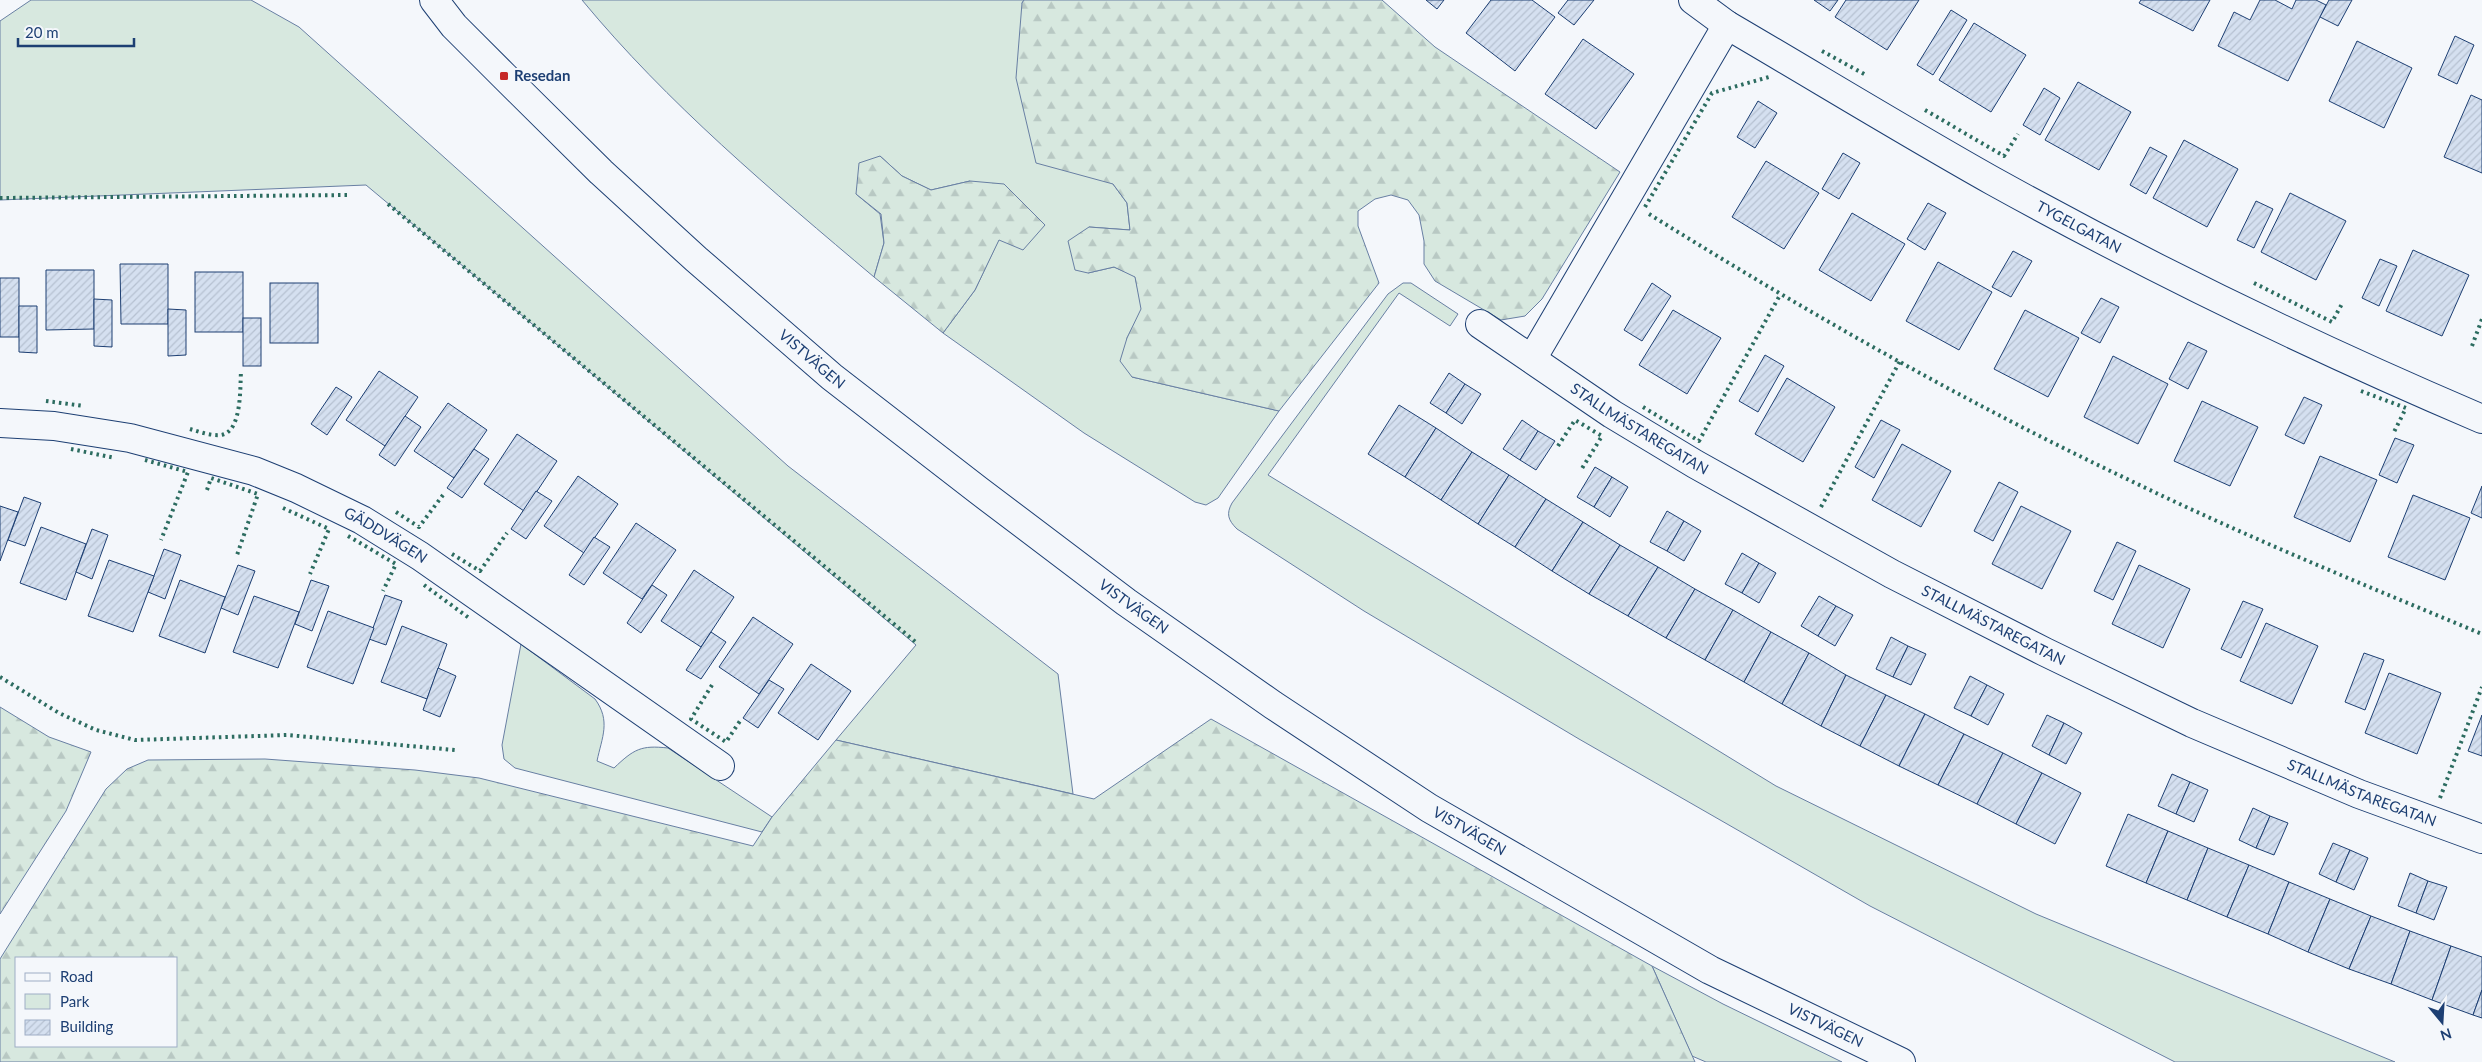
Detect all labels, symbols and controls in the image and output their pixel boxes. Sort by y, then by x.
scale bar [18,15,134,47]
text: 20 m [25,23,59,41]
place label: Resedan [514,66,570,84]
marker: Resedan [498,70,510,82]
street label: TYGELGATAN [2033,196,2125,256]
street label: VISTVÄGEN [776,325,849,392]
street label: STALLMÄSTAREGATAN [1568,379,1712,478]
street label: GÄDDVÄGEN [341,503,431,566]
street label: VISTVÄGEN [1096,575,1172,637]
street label: STALLMÄSTAREGATAN [1919,581,2069,669]
street label: STALLMÄSTAREGATAN [2285,755,2439,830]
street label: VISTVÄGEN [1430,802,1510,859]
legend [15,957,178,1047]
text: Road [60,967,93,985]
text: Park [60,992,90,1010]
north arrow [2417,997,2467,1047]
street label: VISTVÄGEN [1785,999,1867,1051]
text: Building [60,1017,113,1035]
text: N [2438,1025,2454,1045]

